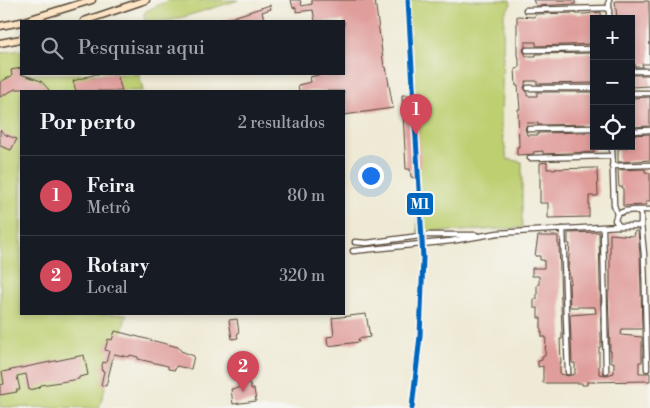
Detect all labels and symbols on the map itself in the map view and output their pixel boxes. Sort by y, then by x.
pin: 1 [400,94,432,135]
your location [358,163,384,189]
line badge: M1 [406,192,434,216]
text: M1 [410,196,430,214]
pin: 2 [227,351,259,392]

